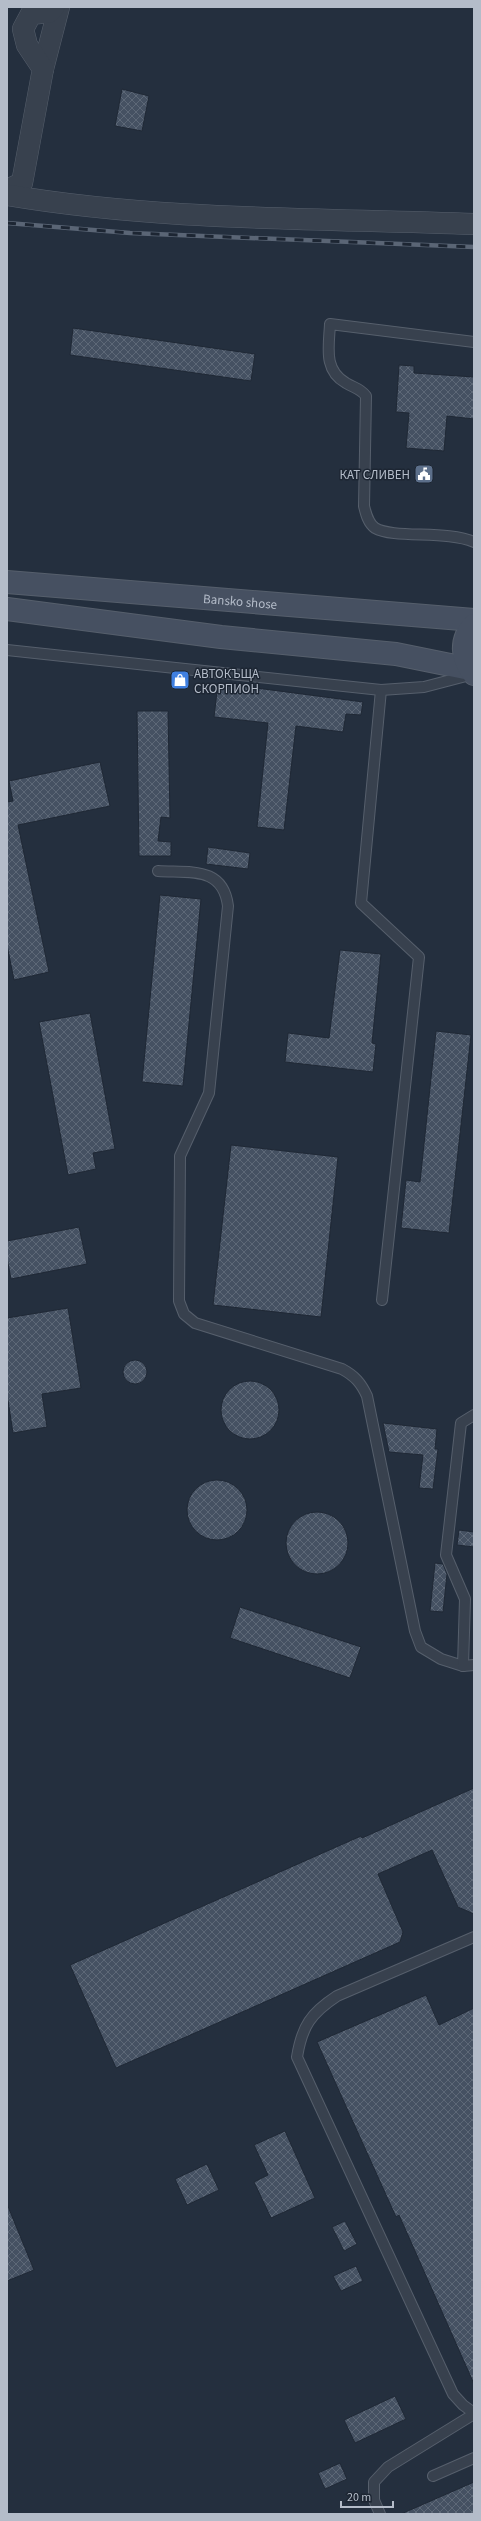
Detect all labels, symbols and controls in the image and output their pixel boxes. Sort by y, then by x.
public building icon: КАТ СЛИВЕН [413,463,435,485]
place label: КАТ СЛИВЕН [339,466,410,484]
street label: Bansko shose [202,590,278,614]
place label: АВТОКЪЩА СКОРПИОН [194,665,260,698]
shop icon: АВТОКЪЩА СКОРПИОН [169,669,191,691]
scale bar [341,2483,393,2509]
text: 20 m [347,2489,371,2506]

